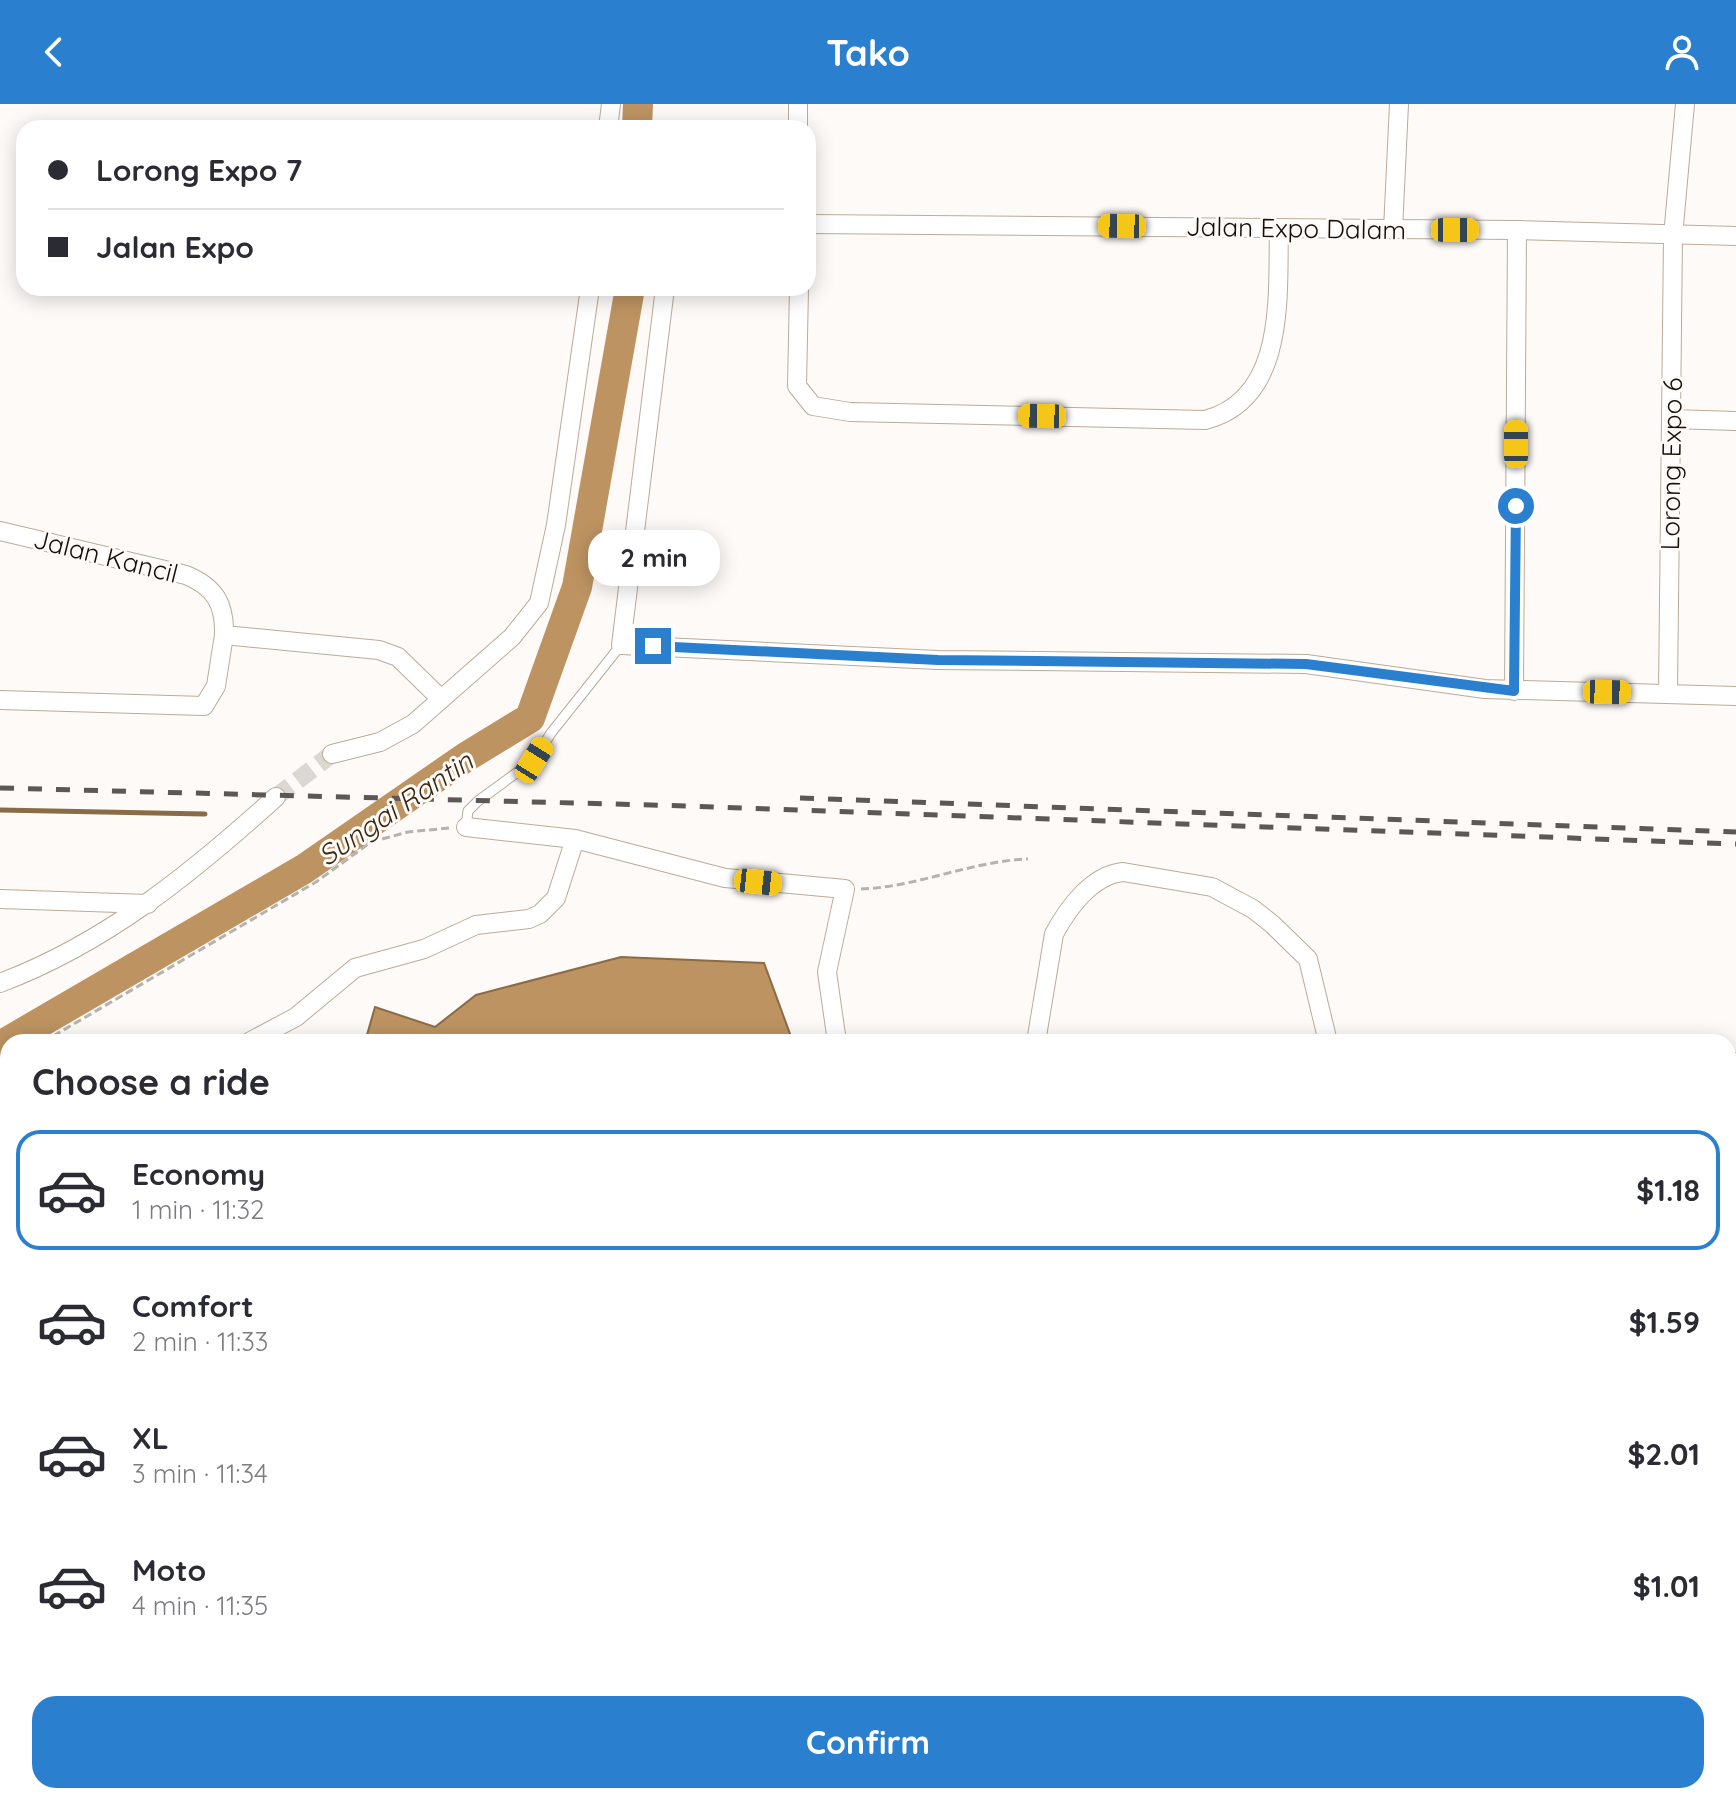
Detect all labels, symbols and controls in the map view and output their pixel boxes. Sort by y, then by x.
icon: back [32,30,76,74]
text: Tako [826,30,910,75]
icon: person [1660,30,1704,74]
text: Lorong Expo 7 [96,151,302,189]
street label: Jalan Expo Dalam [1186,210,1406,246]
car [1098,214,1146,238]
car [1431,218,1479,242]
text: Jalan Expo [96,228,254,266]
street label: Lorong Expo 6 [1653,377,1689,551]
car [1018,404,1066,428]
car [1504,420,1528,468]
route start [1498,488,1534,524]
street label: Jalan Kancil [30,522,182,590]
callout: 2 min [587,530,719,586]
text: 2 min [620,541,688,574]
route end [635,628,671,664]
car [1583,680,1631,704]
car [511,733,557,787]
water label: Sungai Rantin [311,743,480,873]
car [733,868,783,896]
text: Choose a ride [32,1059,270,1104]
icon: car [36,1154,108,1226]
text: Economy [132,1155,265,1193]
text: $1.18 [1636,1171,1700,1209]
text: 1 min · 11:32 [132,1193,264,1226]
icon: car [36,1286,108,1358]
text: Comfort [132,1287,253,1325]
text: $1.59 [1629,1303,1700,1341]
text: 2 min · 11:33 [132,1325,268,1358]
icon: car [36,1418,108,1490]
text: XL [132,1419,169,1457]
text: $2.01 [1627,1435,1700,1473]
text: 3 min · 11:34 [132,1457,268,1490]
icon: car [36,1550,108,1622]
text: Moto [132,1551,206,1589]
text: $1.01 [1633,1567,1700,1605]
text: 4 min · 11:35 [132,1589,268,1622]
button: Confirm [32,1696,1704,1788]

